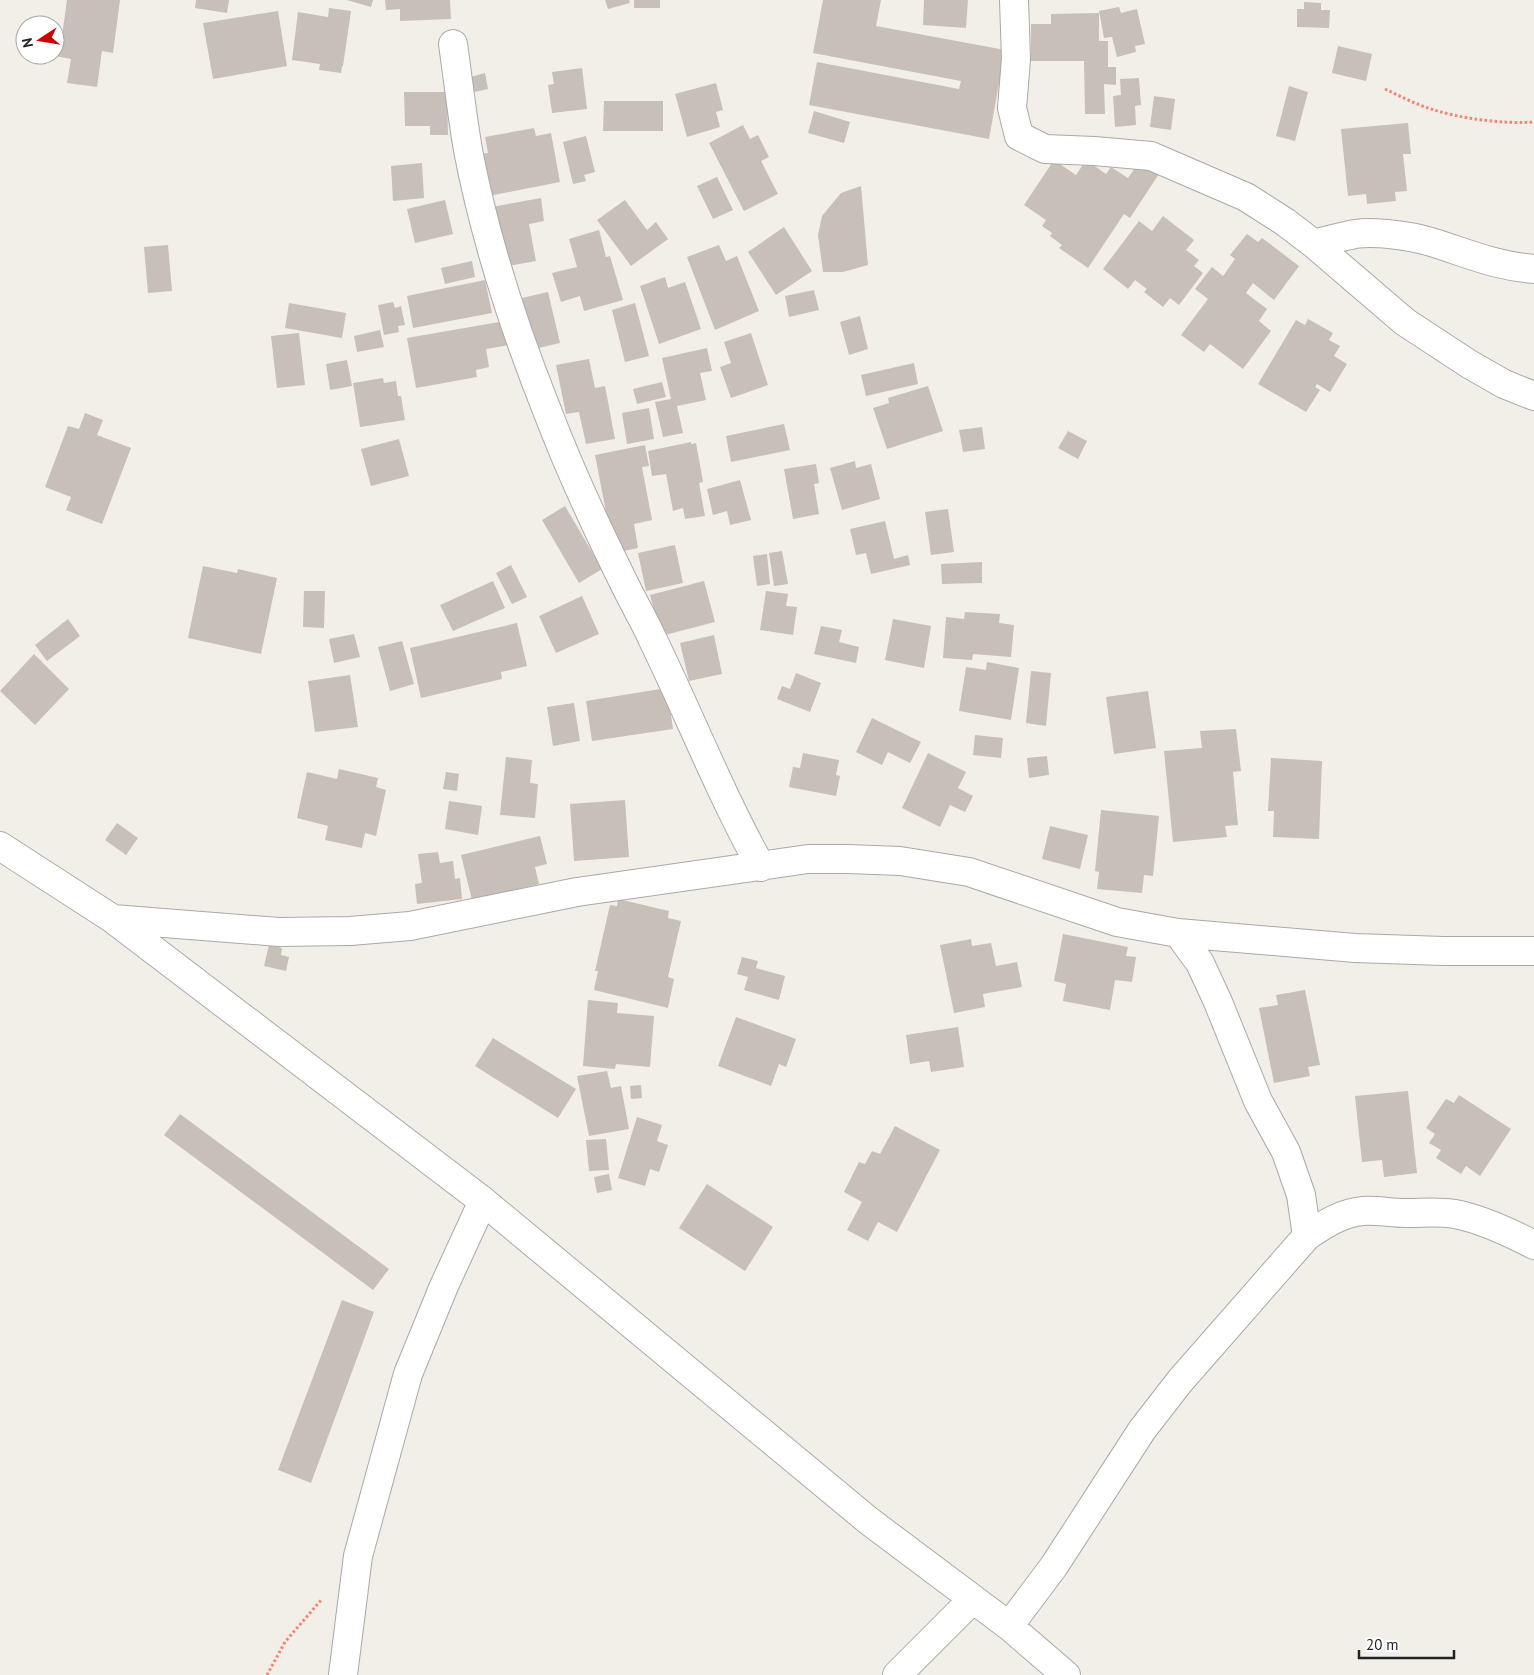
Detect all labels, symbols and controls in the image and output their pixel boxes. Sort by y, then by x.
north arrow [15,15,65,65]
text: N [18,36,37,49]
scale bar [1359,1628,1454,1660]
text: 20 m [1366,1635,1399,1654]

